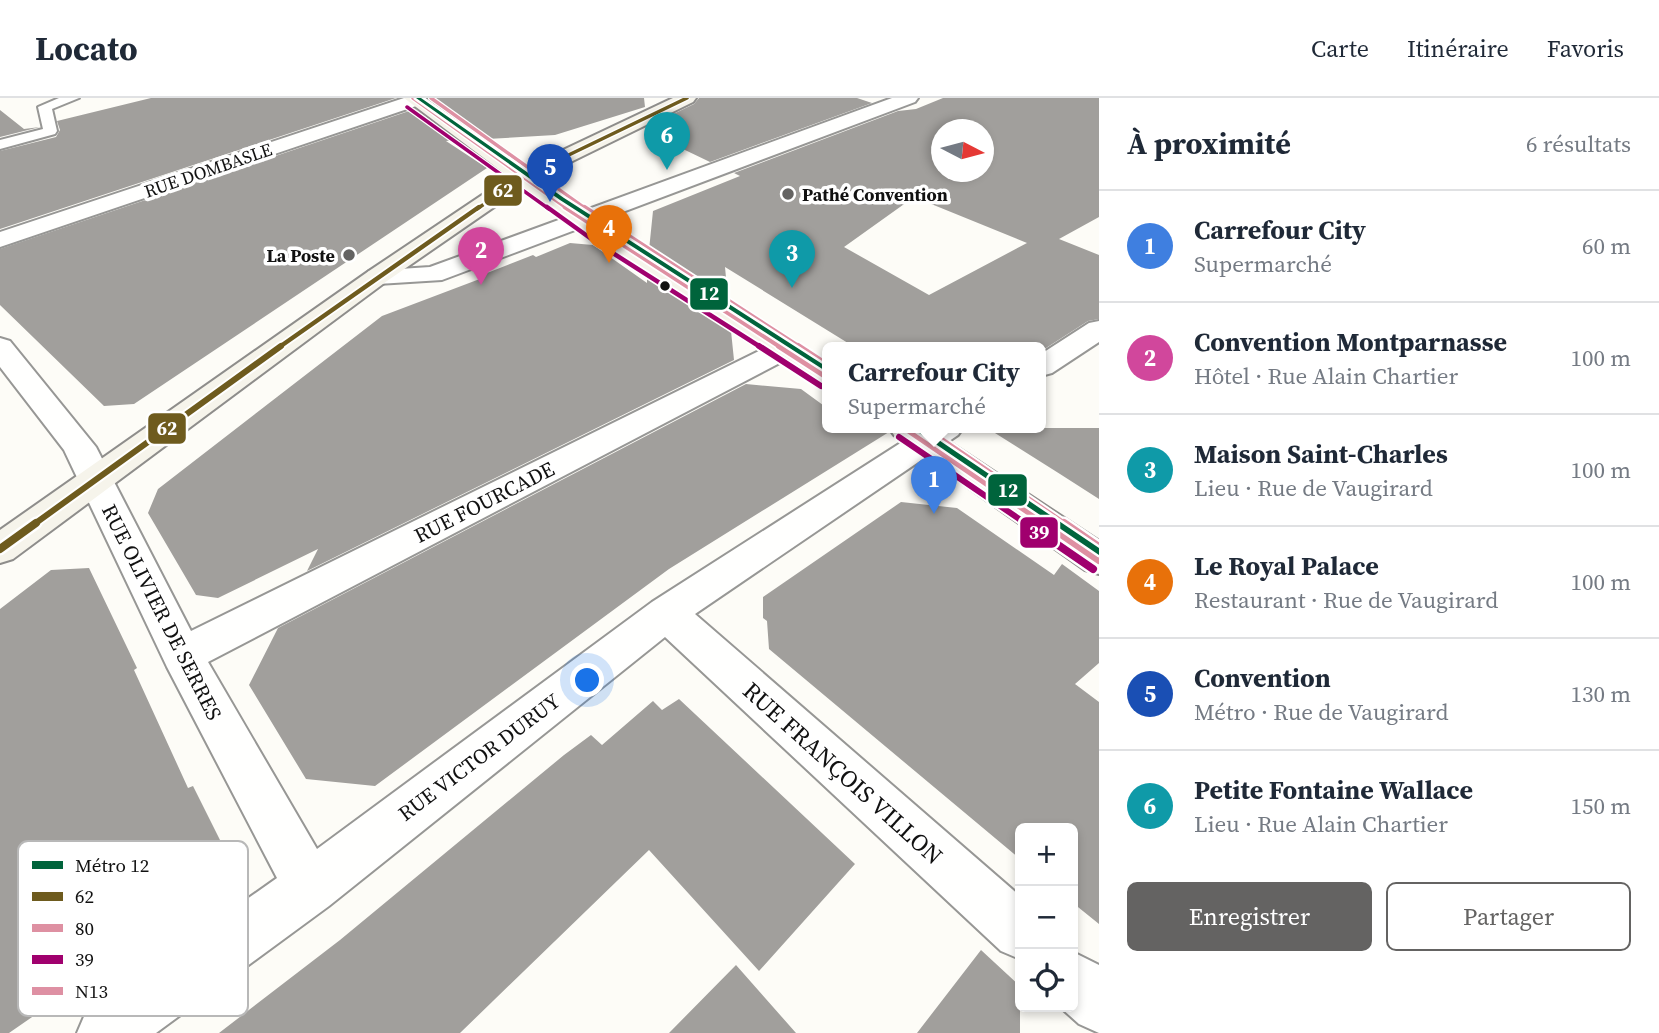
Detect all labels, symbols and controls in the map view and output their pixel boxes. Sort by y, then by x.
text: Locato [35,26,138,71]
text: Carte [1311,32,1369,65]
text: Itinéraire [1407,32,1509,65]
text: Favoris [1547,32,1624,65]
pin: 6 [644,112,690,170]
north arrow [931,119,994,182]
text: À proximité [1127,123,1291,164]
text: 6 résultats [1526,128,1631,160]
street label: RUE DOMBASLE [141,136,275,204]
pin: 5 [527,144,573,202]
line badge: 62 [483,174,523,207]
text: 62 [493,177,513,203]
place label: Pathé Convention [802,182,948,207]
marker: Pathé Convention [780,186,796,202]
pin: 4 [586,205,632,263]
text: Carrefour City [1194,212,1366,248]
pin: 2 [458,227,504,285]
pin: 3 [769,230,815,288]
text: 1 [1144,230,1156,262]
text: 60 m [1582,230,1631,262]
place label: La Poste [266,243,335,268]
marker: La Poste [341,247,357,263]
text: Supermarché [1194,248,1332,280]
line badge: 12 [689,277,729,311]
unlabelled marker [658,279,672,293]
text: 12 [699,280,719,306]
text: Convention Montparnasse [1194,324,1507,360]
popup [822,342,1046,433]
text: 2 [1144,342,1156,374]
text: 100 m [1570,342,1631,374]
text: Carrefour City [848,354,1020,390]
text: Hôtel · Rue Alain Chartier [1194,360,1458,392]
text: Supermarché [848,390,986,422]
line badge: 62 [147,412,187,445]
text: 62 [157,415,177,441]
text: Maison Saint-Charles [1194,436,1448,472]
street label: RUE FOURCADE [409,454,559,550]
text: 3 [1144,454,1156,486]
text: 100 m [1570,454,1631,486]
pin: 1 [911,456,957,514]
text: Lieu · Rue de Vaugirard [1194,472,1433,504]
line badge: 12 [987,473,1028,507]
text: 12 [998,477,1018,503]
street label: RUE OLIVIER DE SERRES [95,499,229,725]
line badge: 39 [1019,516,1059,549]
text: 39 [1029,519,1049,545]
text: Le Royal Palace [1194,548,1379,584]
text: 4 [1144,566,1156,598]
text: 100 m [1570,566,1631,598]
text: Restaurant · Rue de Vaugirard [1194,584,1498,616]
text: Convention [1194,660,1331,696]
your location [570,663,604,697]
street label: RUE FRANÇOIS VILLON [736,674,950,872]
text: 5 [1144,678,1156,710]
text: 130 m [1570,678,1631,710]
street label: RUE VICTOR DURUY [392,686,566,827]
text: Métro · Rue de Vaugirard [1194,696,1449,728]
text: Petite Fontaine Wallace [1194,772,1473,808]
text: 6 [1144,790,1156,822]
text: 150 m [1570,790,1631,822]
text: Lieu · Rue Alain Chartier [1194,808,1448,840]
map controls [1015,823,1078,1012]
button: + [1015,823,1078,886]
legend [18,841,248,1016]
text: Métro 12 [75,852,149,878]
button: Enregistrer [1127,882,1372,951]
button: Partager [1386,882,1631,951]
text: 62 [75,883,94,909]
button: − [1015,886,1078,949]
text: 80 [75,915,94,941]
text: 39 [75,946,94,972]
button: locate [1015,949,1078,1012]
text: N13 [75,978,108,1004]

